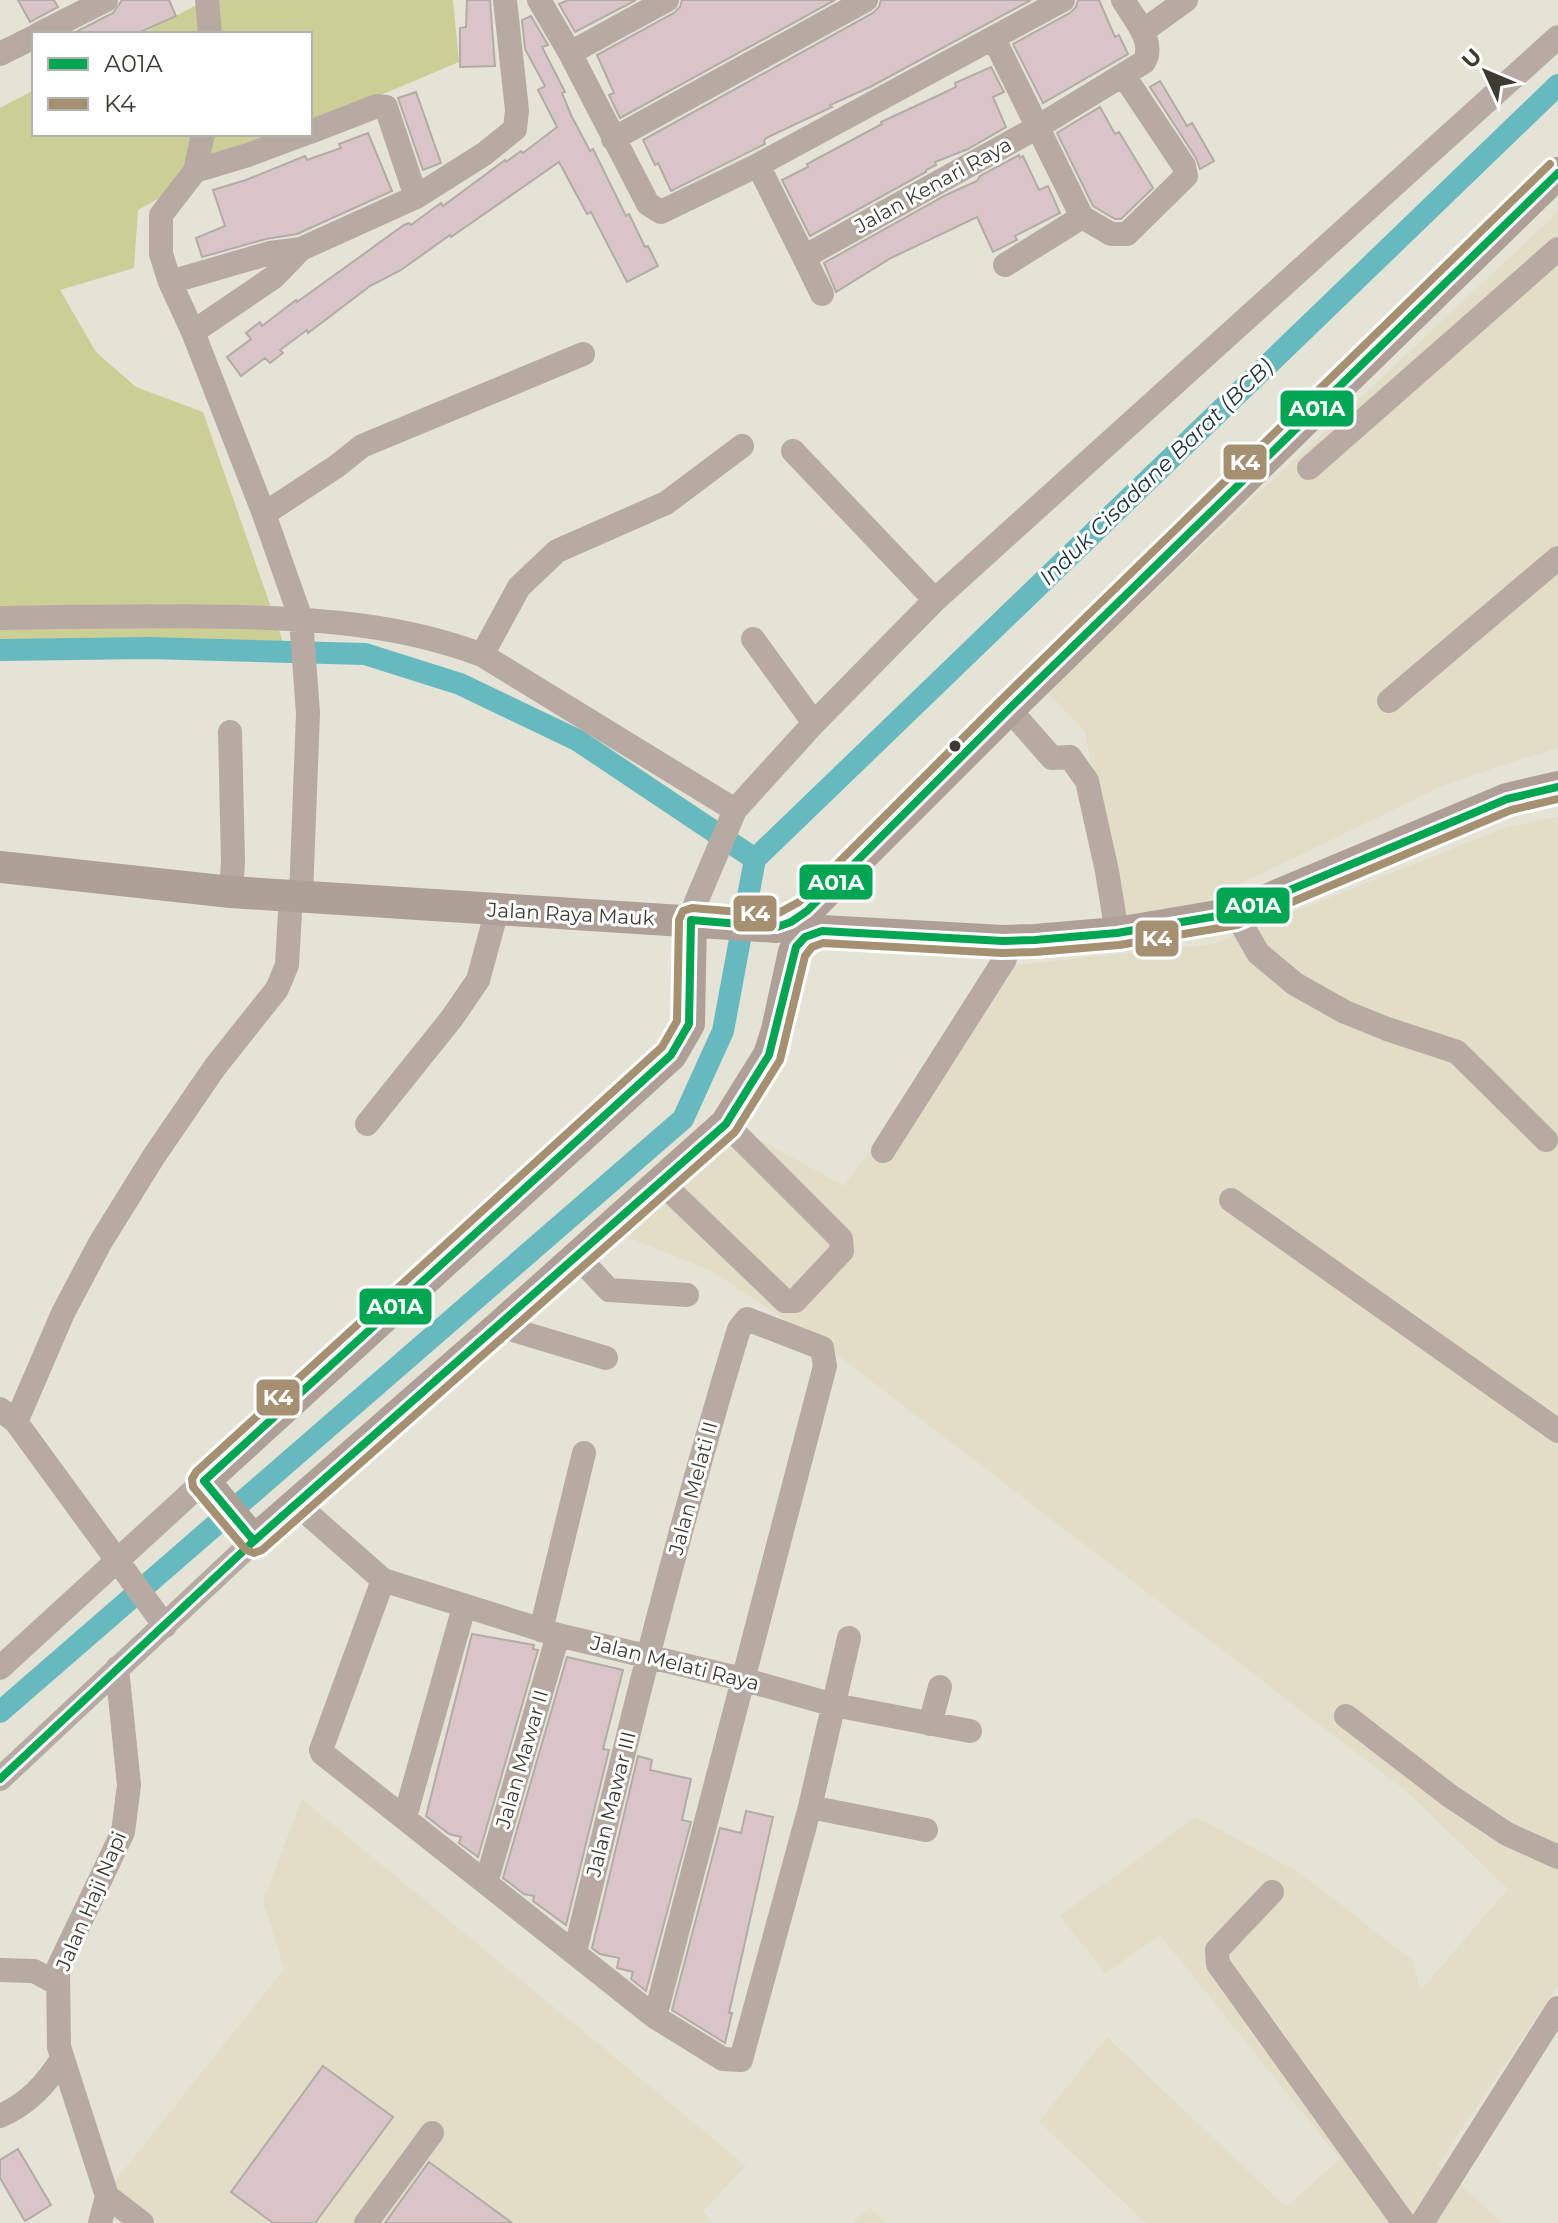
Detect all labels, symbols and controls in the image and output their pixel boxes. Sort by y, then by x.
legend [32,32,312,136]
north arrow [1446,32,1526,112]
text: U [1456,43,1488,74]
text: A01A [104,49,164,78]
text: K4 [104,89,136,118]
street label: Jalan Kenari Raya [850,132,1016,239]
water label: Induk Cisadane Barat (BCB) [1034,353,1278,591]
line badge: A01A [1279,389,1355,428]
text: A01A [1288,395,1347,422]
line badge: K4 [1222,443,1268,481]
text: K4 [1230,449,1260,476]
unlabelled marker [947,738,963,754]
line badge: A01A [798,863,874,901]
text: A01A [807,869,866,896]
line badge: A01A [1215,886,1291,925]
text: A01A [1224,892,1283,919]
line badge: K4 [732,894,778,933]
street label: Jalan Raya Mauk [486,898,655,930]
text: K4 [740,900,770,927]
line badge: K4 [1134,919,1180,958]
text: K4 [1142,925,1172,952]
line badge: A01A [358,1287,433,1326]
text: A01A [366,1293,425,1320]
line badge: K4 [255,1378,301,1417]
text: K4 [263,1384,293,1411]
street label: Jalan Melati II [663,1419,722,1558]
street label: Jalan Melati Raya [587,1630,762,1696]
street label: Jalan Mawar II [491,1687,553,1832]
street label: Jalan Mawar III [581,1729,641,1880]
street label: Jalan Haji Napi [50,1828,131,1975]

